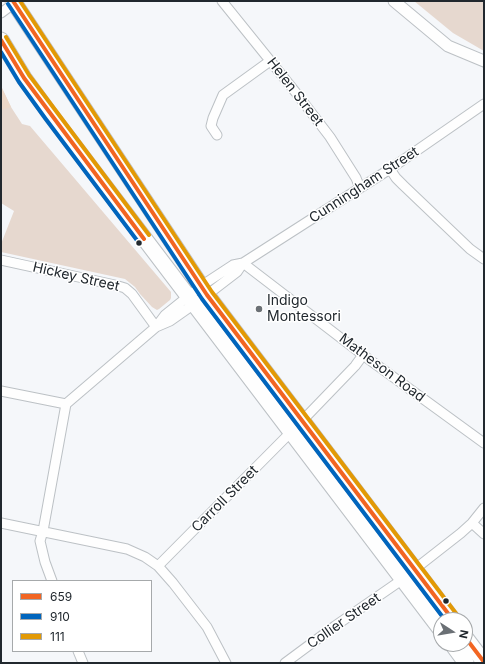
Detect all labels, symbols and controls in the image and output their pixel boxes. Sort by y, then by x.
street label: Helen Street [263,55,327,129]
street label: Cunningham Street [306,143,422,227]
unlabelled marker [134,238,144,248]
street label: Hickey Street [31,259,121,295]
place label: Indigo Montessori [267,293,341,326]
marker: Indigo Montessori [254,304,264,314]
street label: Matheson Road [336,330,428,406]
street label: Carroll Street [188,462,262,536]
legend [12,580,152,652]
text: 659 [50,589,72,604]
street label: Collier Street [304,590,384,652]
unlabelled marker [441,596,451,606]
text: 910 [50,609,70,624]
north arrow [433,612,473,652]
text: 111 [50,629,65,644]
text: N [456,629,471,640]

